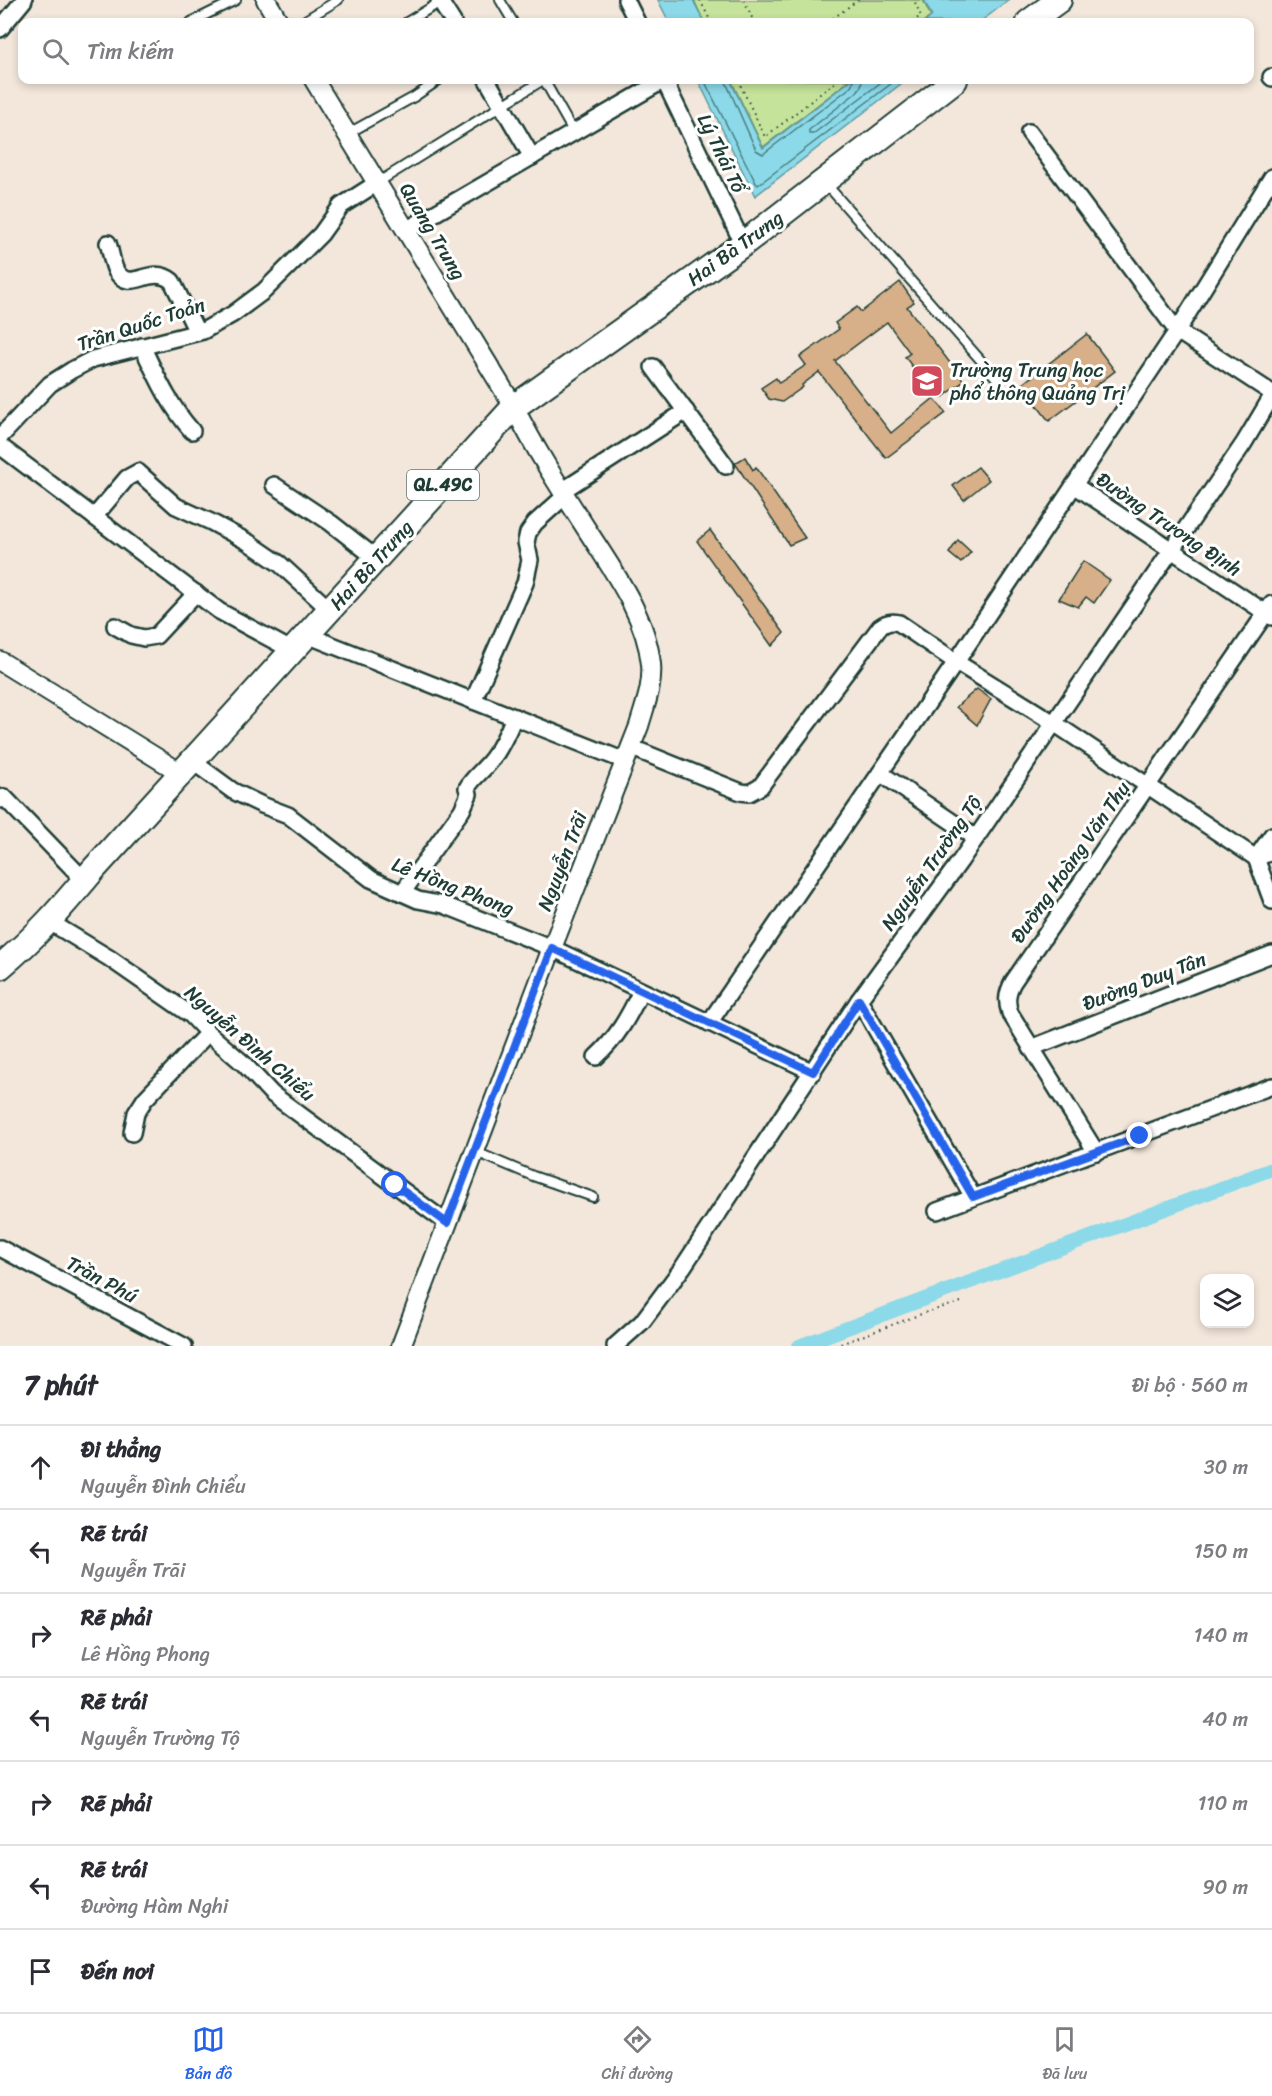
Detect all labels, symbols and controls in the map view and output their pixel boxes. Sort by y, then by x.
search box [18,18,1254,84]
text: Tìm kiếm [87,32,174,71]
icon: search [39,35,72,68]
street label: Lý Thái Tổ [687,107,758,203]
street label: Quang Trung [389,176,476,287]
street label: Hai Bà Trưng [679,201,791,296]
street label: Trần Quốc Toản [73,287,210,362]
place label: Trường Trung học phổ thông Quảng Trị [949,353,1127,411]
school or university icon: Trường Trung học phổ thông Quảng Trị [909,363,945,399]
street label: Đường Trương Định [1089,463,1249,586]
road number: QL.49C [407,470,479,500]
street label: Hai Bà Trưng [321,512,422,619]
street label: Đường Hoàng Văn Thụ [1001,773,1140,951]
street label: Nguyễn Trường Tộ [872,788,992,938]
street label: Nguyễn Trãi [527,805,598,916]
street label: Lê Hồng Phong [386,847,519,926]
street label: Đường Duy Tân [1077,942,1211,1021]
street label: Nguyễn Đình Chiểu [176,976,324,1111]
route end [1126,1122,1152,1148]
route start [381,1171,407,1197]
street label: Trần Phú [60,1246,144,1313]
map controls [1200,1274,1254,1328]
button: layers [1200,1274,1254,1328]
text: 7 phút [24,1362,97,1408]
text: Đi bộ · 560 m [1132,1368,1248,1403]
text: Đi thẳng [81,1430,161,1469]
text: 30 m [1204,1450,1248,1485]
icon: ahead [24,1451,57,1484]
text: Nguyễn Đình Chiểu [81,1469,246,1504]
text: Rẽ trái [81,1514,147,1553]
text: 150 m [1194,1534,1248,1569]
icon: left [24,1535,57,1568]
text: Nguyễn Trãi [81,1553,185,1588]
text: Rẽ phải [81,1598,152,1637]
text: 140 m [1194,1618,1248,1653]
icon: right [24,1619,57,1652]
text: Lê Hồng Phong [81,1637,210,1672]
text: Rẽ trái [81,1682,147,1721]
text: 40 m [1202,1702,1248,1737]
icon: left [24,1703,57,1736]
text: Nguyễn Trường Tộ [81,1721,240,1756]
text: Rẽ phải [81,1784,152,1823]
text: 110 m [1198,1786,1248,1821]
icon: right [24,1787,57,1820]
text: Rẽ trái [81,1850,147,1889]
text: 90 m [1203,1870,1248,1905]
icon: left [24,1871,57,1904]
text: Đường Hàm Nghi [81,1889,228,1924]
text: Đến nơi [81,1952,154,1991]
icon: arrive [24,1955,57,1988]
tab: Bản đồ [185,2023,232,2088]
tab: Chỉ đường [602,2023,673,2088]
tab: Đã lưu [1042,2023,1087,2088]

